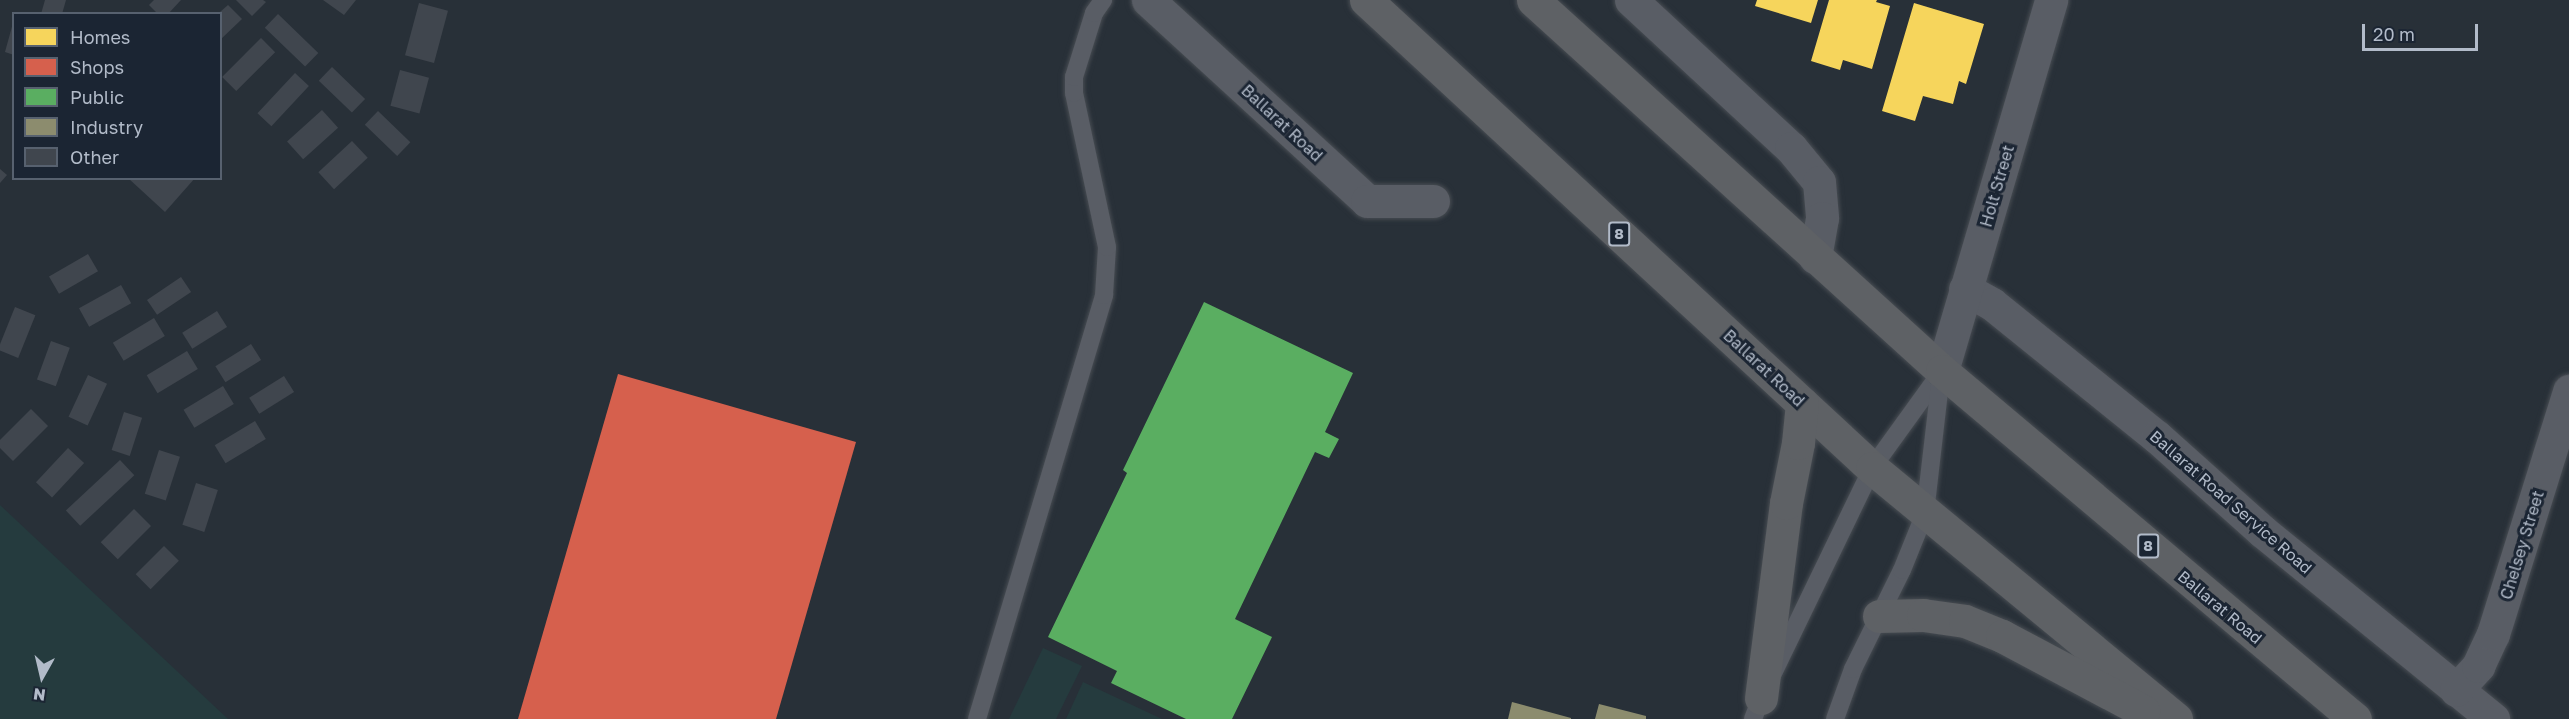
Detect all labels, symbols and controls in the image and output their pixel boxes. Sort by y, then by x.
legend [12,12,222,180]
scale bar [2365,12,2480,50]
text: 20 m [2373,23,2415,45]
text: Homes [70,26,130,48]
text: Shops [70,56,124,78]
street label: Ballarat Road [1238,81,1326,165]
text: Public [70,86,124,108]
text: Industry [70,116,143,138]
street label: Holt Street [1976,143,2018,229]
text: Other [70,146,119,168]
road number: 8 [1607,222,1631,246]
street label: Ballarat Road [1720,326,1808,410]
street label: Ballarat Road Service Road [2146,426,2316,578]
street label: Chelsey Street [2496,488,2548,602]
road number: 8 [2136,534,2160,558]
street label: Ballarat Road [2174,566,2266,648]
north arrow [12,647,72,707]
text: N [32,684,47,706]

